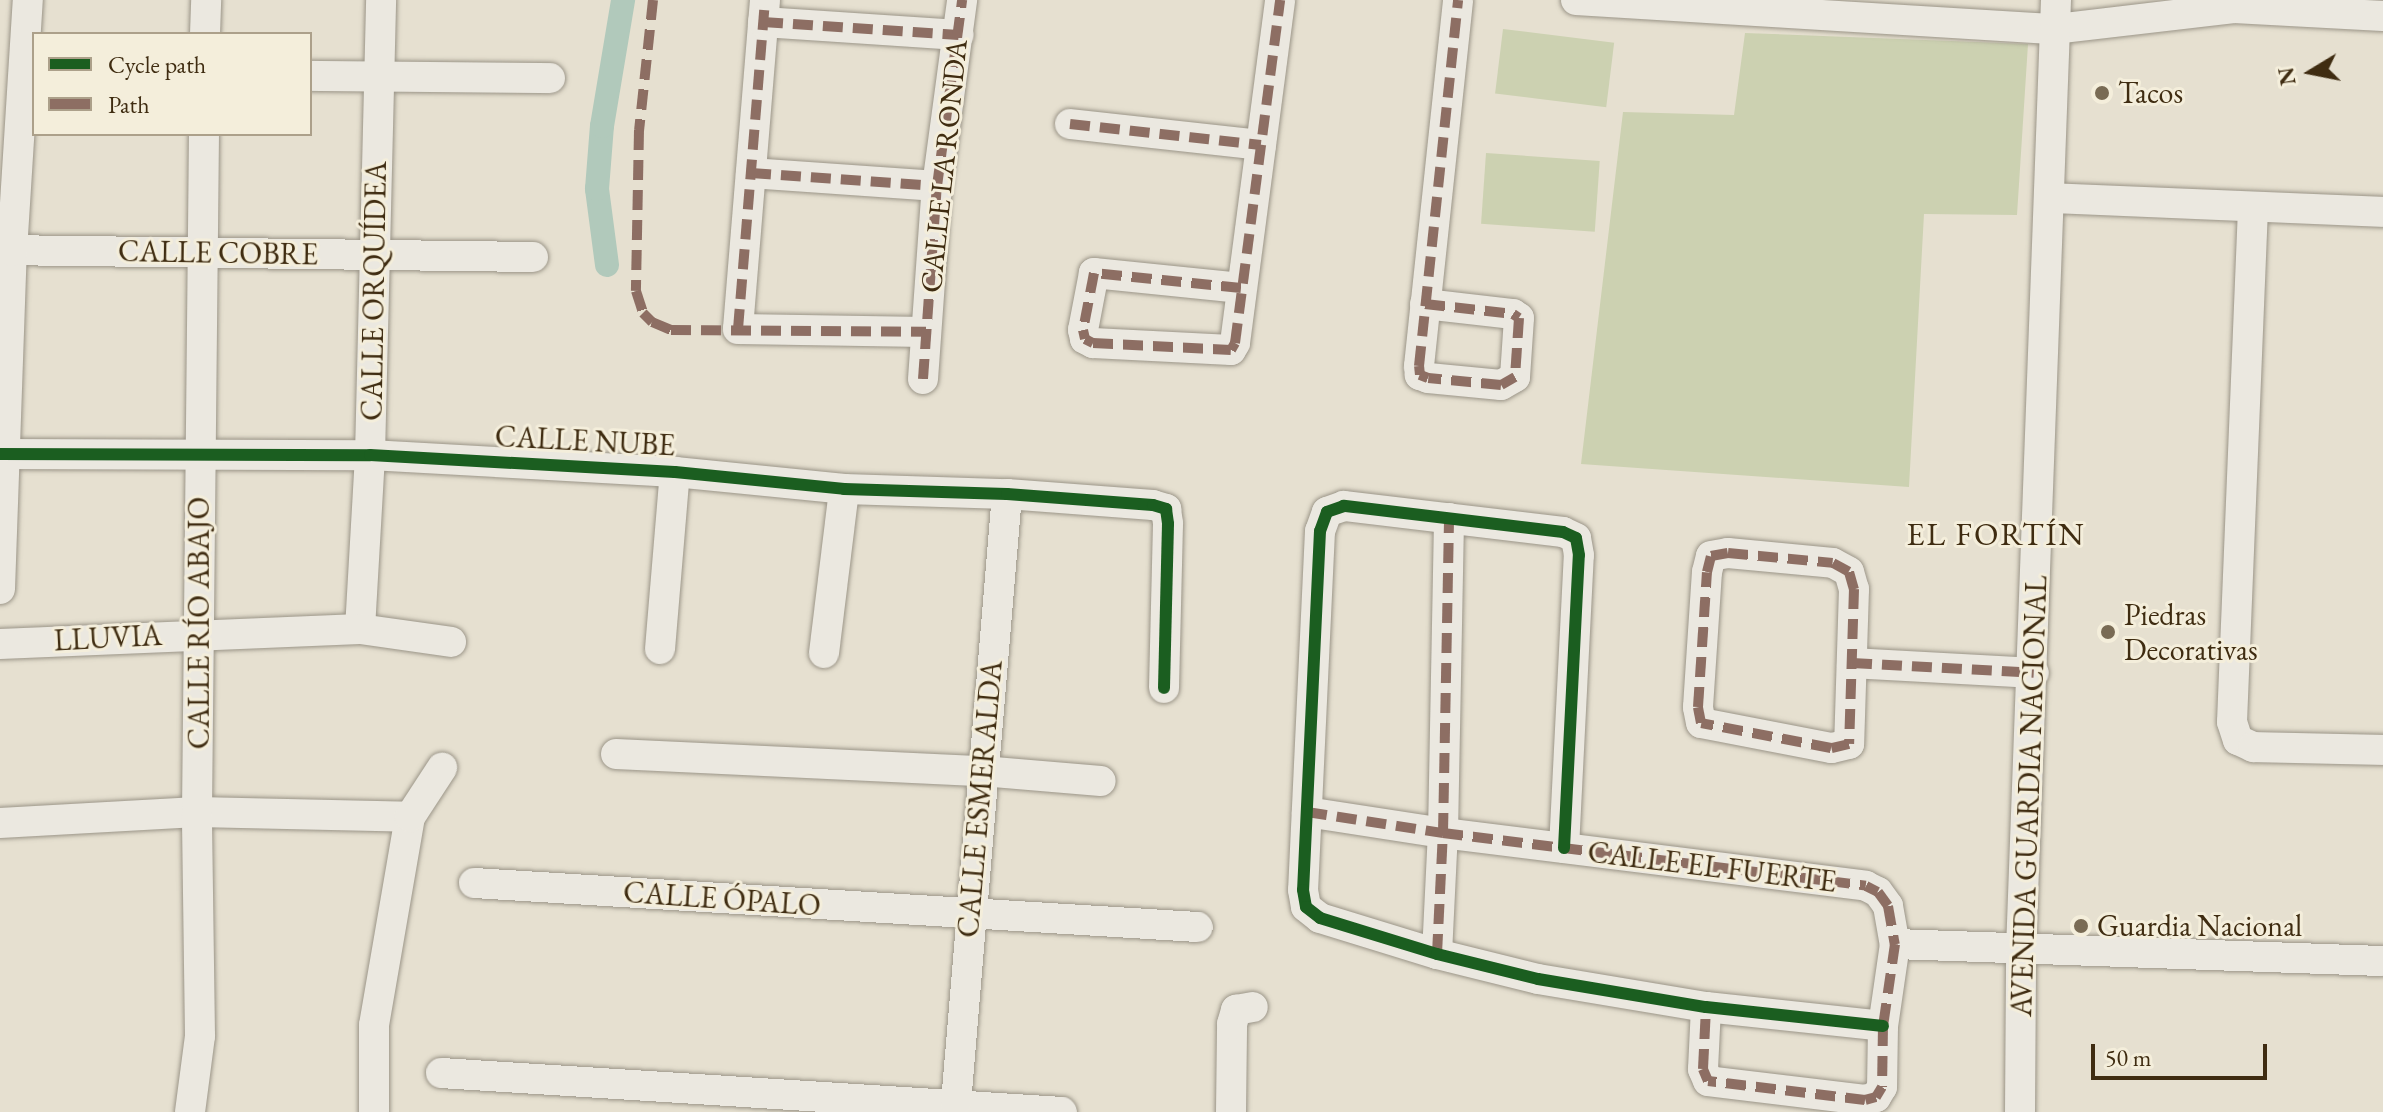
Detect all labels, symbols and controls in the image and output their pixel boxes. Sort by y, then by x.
legend [32,32,312,136]
north arrow [2271,32,2351,112]
street label: CALLE LA RONDA [913,37,975,295]
text: Cycle path [108,49,206,80]
text: N [2271,65,2303,88]
place label: Tacos [2118,75,2183,111]
marker: Tacos [2093,84,2111,102]
text: Path [108,89,150,120]
street label: CALLE ORQUÍDEA [354,161,394,421]
street label: CALLE COBRE [118,233,318,273]
street label: CALLE NUBE [494,418,676,464]
street label: CALLE RÍO ABAJO [181,497,217,749]
district label: EL FORTÍN [1906,515,2086,553]
street label: AVENIDA GUARDIA NACIONAL [2003,575,2055,1017]
place label: Piedras Decorativas [2124,597,2258,668]
street label: LLUVIA [53,617,163,659]
marker: Piedras Decorativas [2099,623,2117,641]
street label: CALLE ESMERALDA [950,659,1010,939]
street label: CALLE EL FUERTE [1586,834,1838,900]
street label: CALLE ÓPALO [622,874,822,924]
place label: Guardia Nacional [2097,908,2302,944]
marker: Guardia Nacional [2072,917,2090,935]
scale bar [2095,1028,2271,1078]
text: 50 m [2105,1042,2152,1073]

